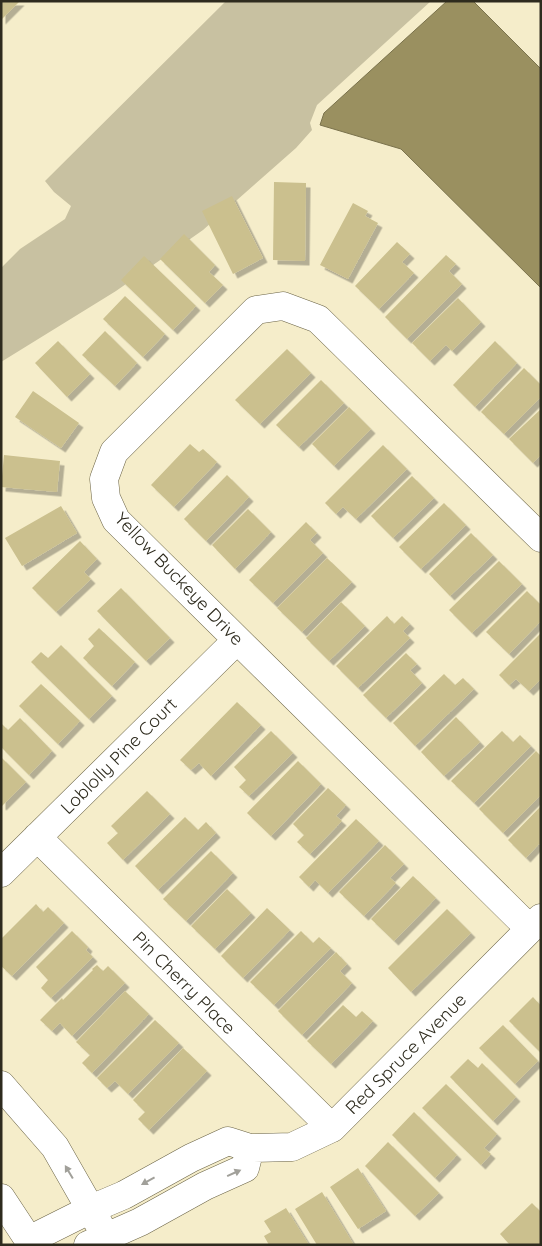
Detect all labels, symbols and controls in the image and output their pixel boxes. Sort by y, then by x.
street label: Yellow Buckeye Drive [110,507,249,650]
street label: Loblolly Pine Court [56,693,182,819]
street label: Pin Cherry Place [128,926,241,1039]
street label: Red Spruce Avenue [340,988,471,1119]
one-way arrow [65,1165,74,1178]
one-way arrow [227,1168,241,1176]
one-way arrow [141,1177,155,1186]

